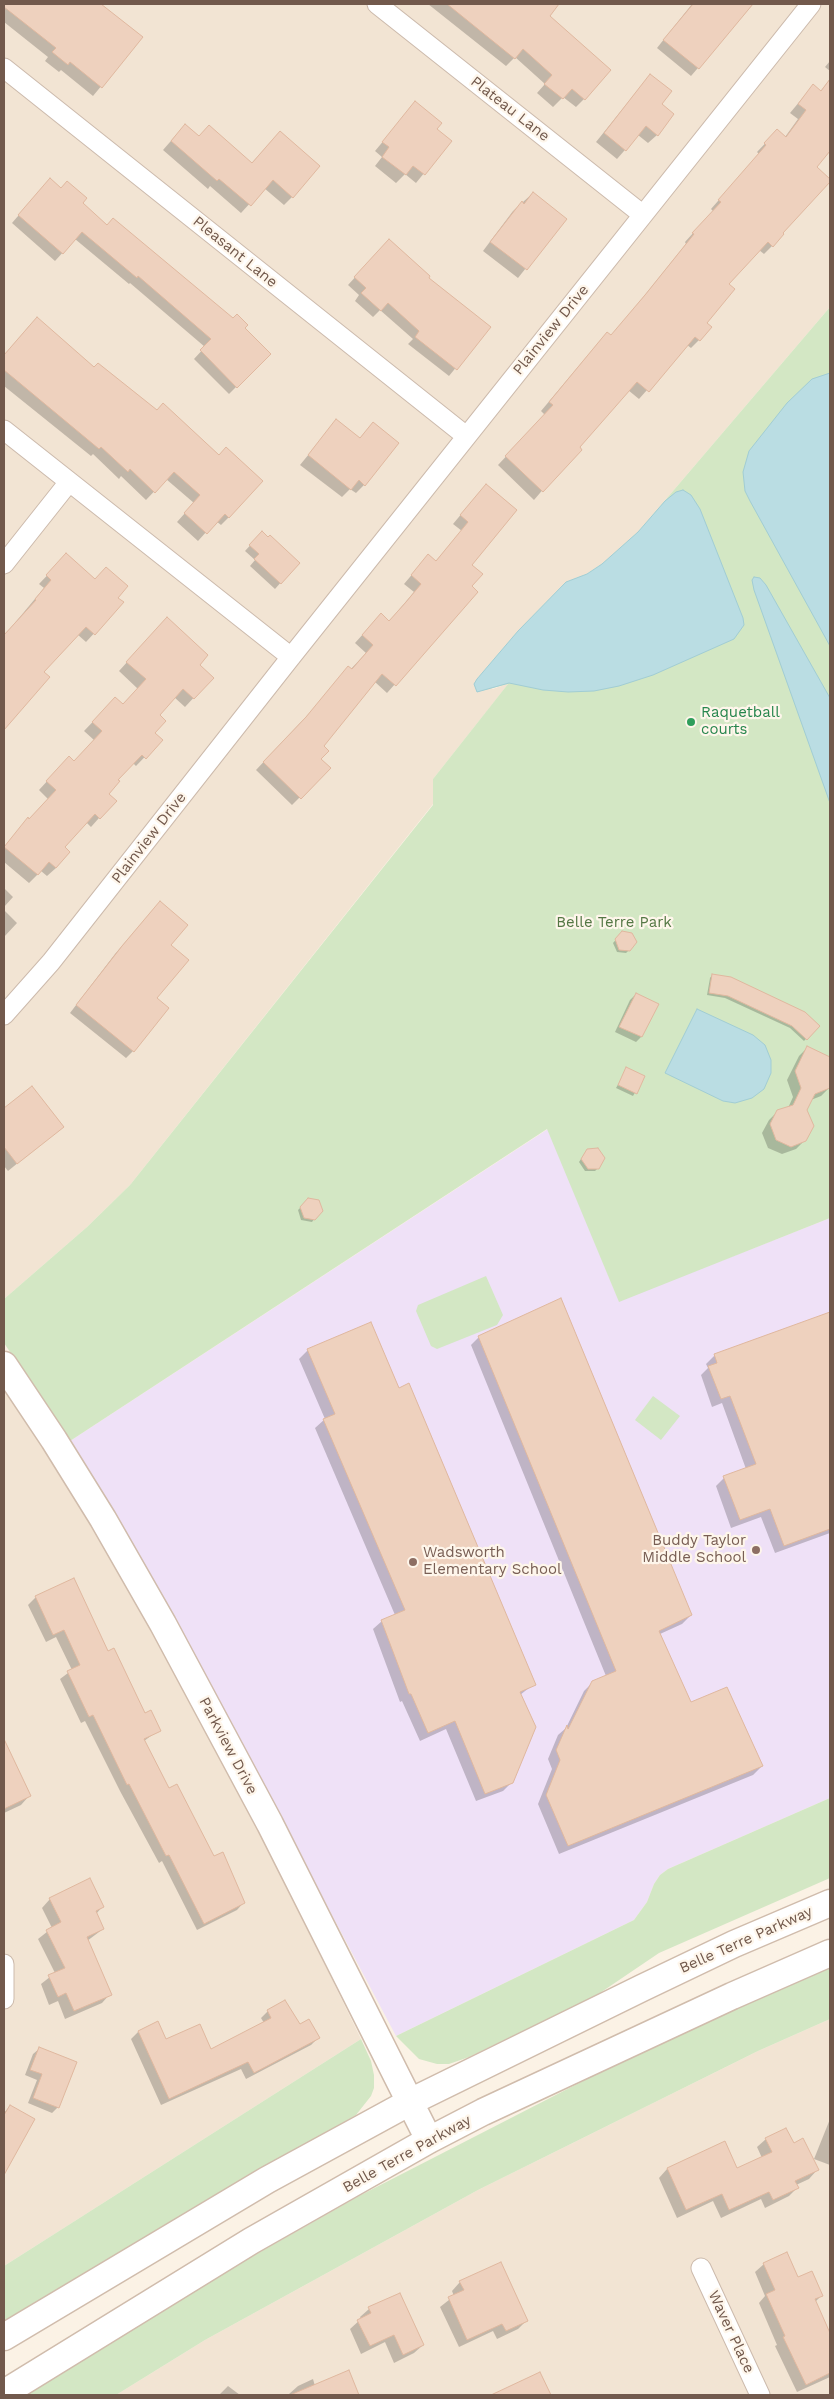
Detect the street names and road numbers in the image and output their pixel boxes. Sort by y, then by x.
street label: Plateau Lane [467,73,553,145]
street label: Pleasant Lane [189,213,281,291]
street label: Plainview Drive [509,281,593,379]
street label: Plainview Drive [108,789,190,887]
street label: Parkview Drive [195,1694,261,1798]
street label: Belle Terre Parkway [677,1903,815,1977]
street label: Belle Terre Parkway [340,2111,474,2197]
street label: Waver Place [704,2288,758,2376]

